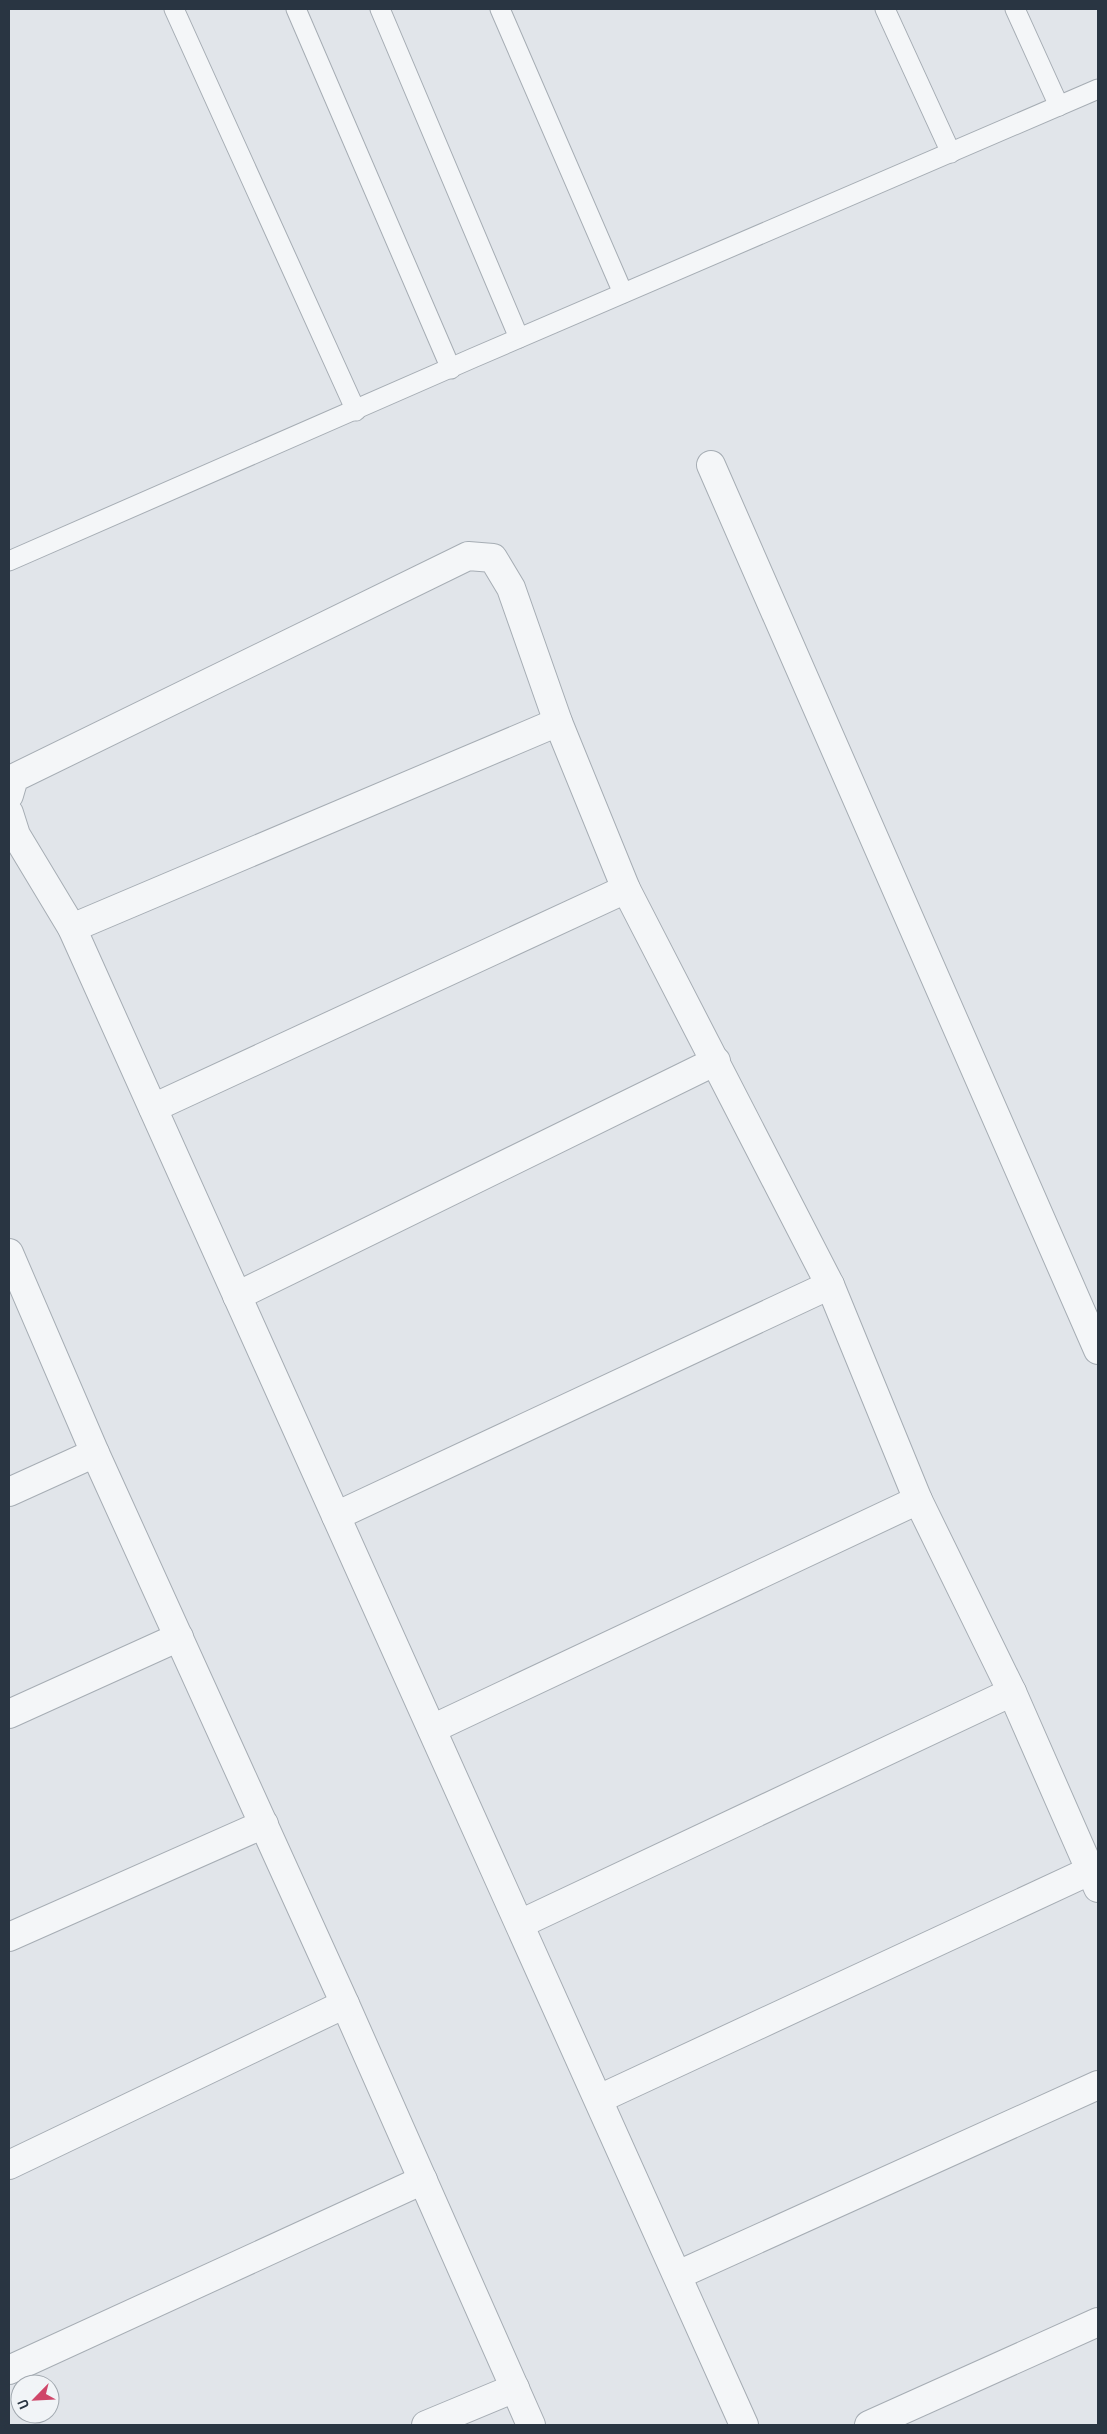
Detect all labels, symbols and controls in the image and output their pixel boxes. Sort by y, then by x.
north arrow [10,2374,60,2424]
text: U [13,2397,33,2412]

